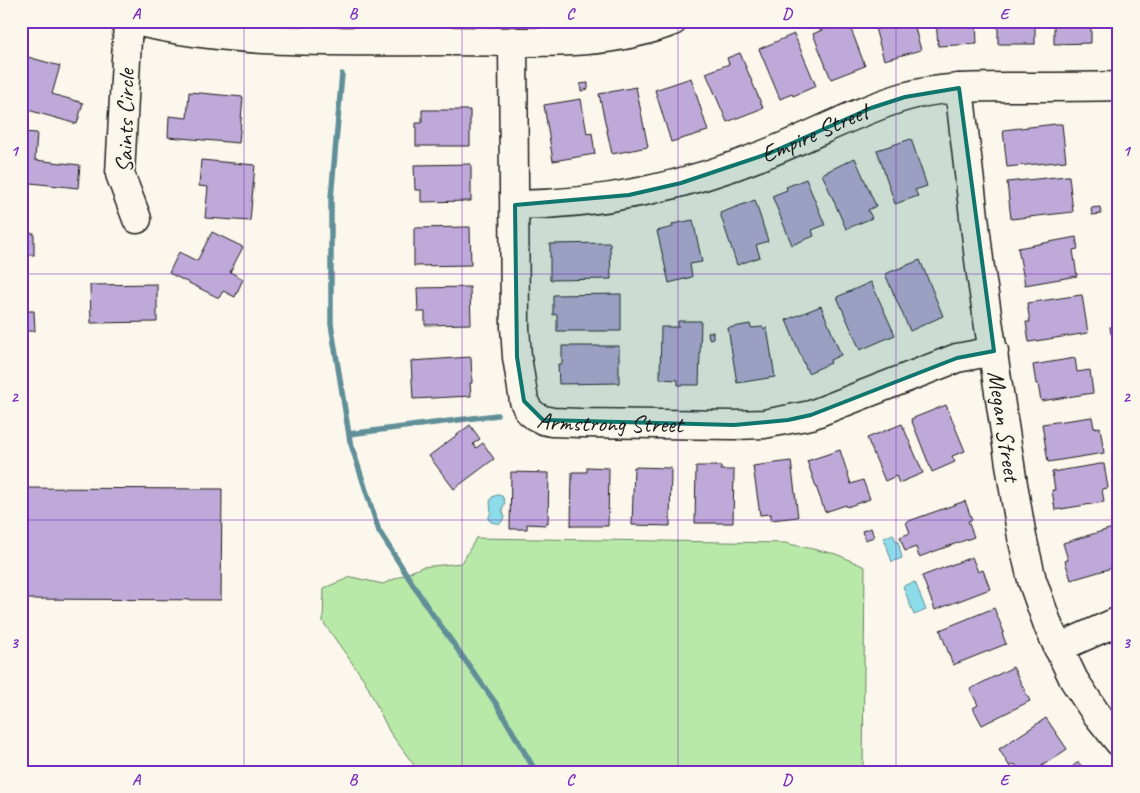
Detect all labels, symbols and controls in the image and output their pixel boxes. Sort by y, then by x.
text: A [132,4,142,24]
text: B [349,4,359,24]
text: C [566,4,576,24]
text: D [782,4,793,24]
text: E [1000,4,1011,24]
street label: Saints Circle [109,67,141,173]
street label: Empire Street [757,95,876,169]
text: 1 [10,141,19,161]
text: 1 [1122,141,1131,161]
street label: Megan Street [981,368,1028,485]
text: 2 [10,387,19,407]
text: 2 [1122,387,1131,407]
street label: Armstrong Street [535,404,685,439]
text: 3 [10,633,19,653]
text: 3 [1122,633,1131,653]
text: A [132,770,142,790]
text: B [349,770,359,790]
text: C [566,770,576,790]
text: D [782,770,793,790]
text: E [1000,770,1011,790]

